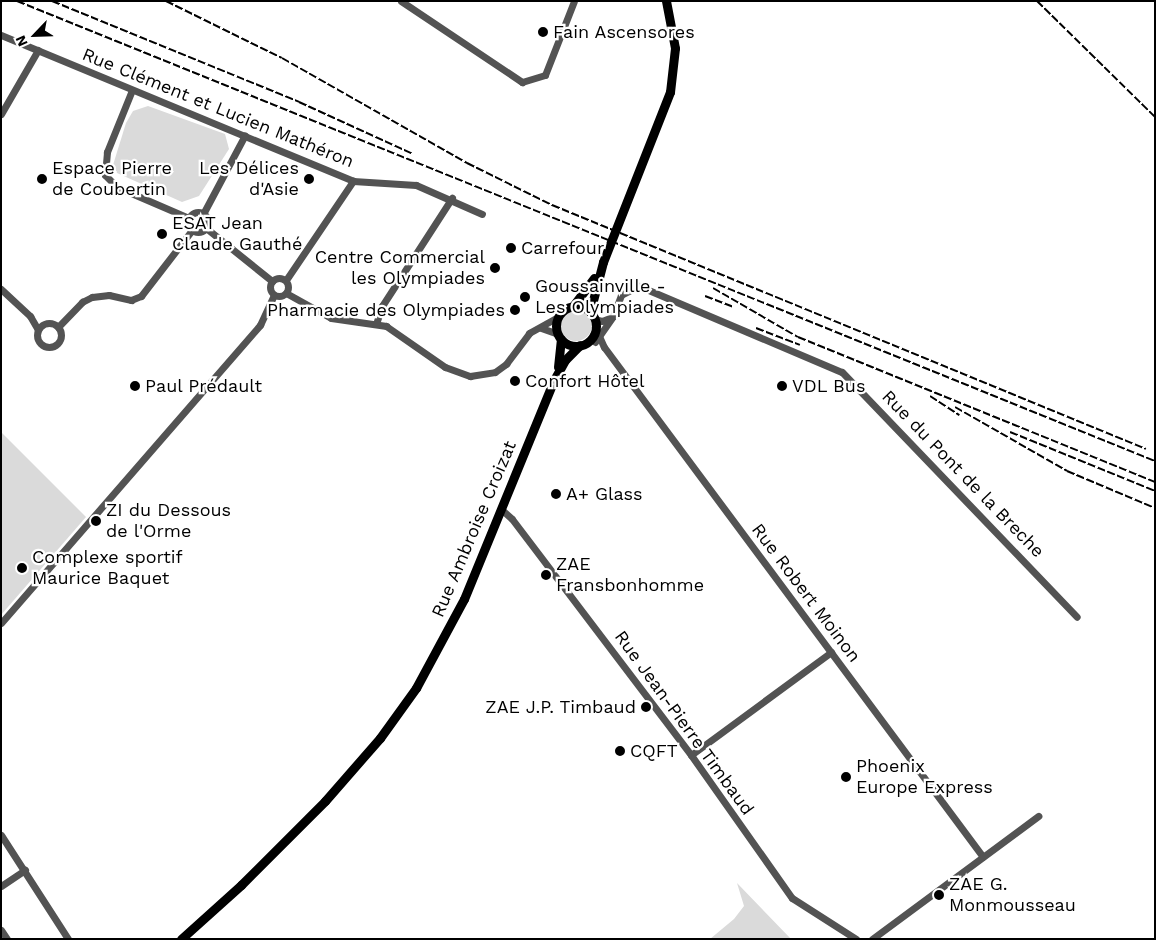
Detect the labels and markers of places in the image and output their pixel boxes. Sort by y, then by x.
place label: Fain Ascensores [553,21,695,43]
marker: Fain Ascensores [537,26,549,38]
place label: Espace Pierre de Coubertin [52,158,172,200]
place label: Les Délices d'Asie [199,158,299,200]
marker: Espace Pierre de Coubertin [36,173,48,185]
marker: Les Délices d'Asie [303,173,315,185]
place label: ESAT Jean Claude Gauthé [172,213,302,255]
marker: ESAT Jean Claude Gauthé [156,228,168,240]
place label: Carrefour [521,237,604,259]
marker: Carrefour [505,242,517,254]
place label: Centre Commercial les Olympiades [315,247,485,290]
marker: Centre Commercial les Olympiades [489,262,501,274]
place label: Goussainville - Les Olympiades [535,276,674,318]
marker: Goussainville - Les Olympiades [519,291,531,303]
place label: Pharmacie des Olympiades [267,299,505,321]
marker: Pharmacie des Olympiades [509,304,521,316]
place label: Confort Hôtel [525,370,644,392]
place label: Paul Prédault [145,375,263,397]
marker: Confort Hôtel [509,375,521,387]
place label: VDL Bus [792,375,866,397]
marker: Paul Prédault [129,380,141,392]
marker: VDL Bus [776,380,788,392]
place label: A+ Glass [566,483,643,505]
marker: A+ Glass [550,488,562,500]
place label: ZI du Dessous de l'Orme [106,500,231,542]
marker: ZI du Dessous de l'Orme [90,515,102,527]
place label: Complexe sportif Maurice Baquet [32,547,183,590]
place label: ZAE Fransbonhomme [556,554,704,596]
marker: Complexe sportif Maurice Baquet [16,562,28,574]
marker: ZAE Fransbonhomme [540,569,552,581]
place label: ZAE J.P. Timbaud [484,696,636,718]
marker: ZAE J.P. Timbaud [640,701,652,713]
place label: CQFT [630,740,678,762]
marker: CQFT [614,745,626,757]
place label: Phoenix Europe Express [856,756,993,799]
marker: Phoenix Europe Express [840,771,852,783]
place label: ZAE G. Monmousseau [949,874,1076,916]
marker: ZAE G. Monmousseau [933,889,945,901]

